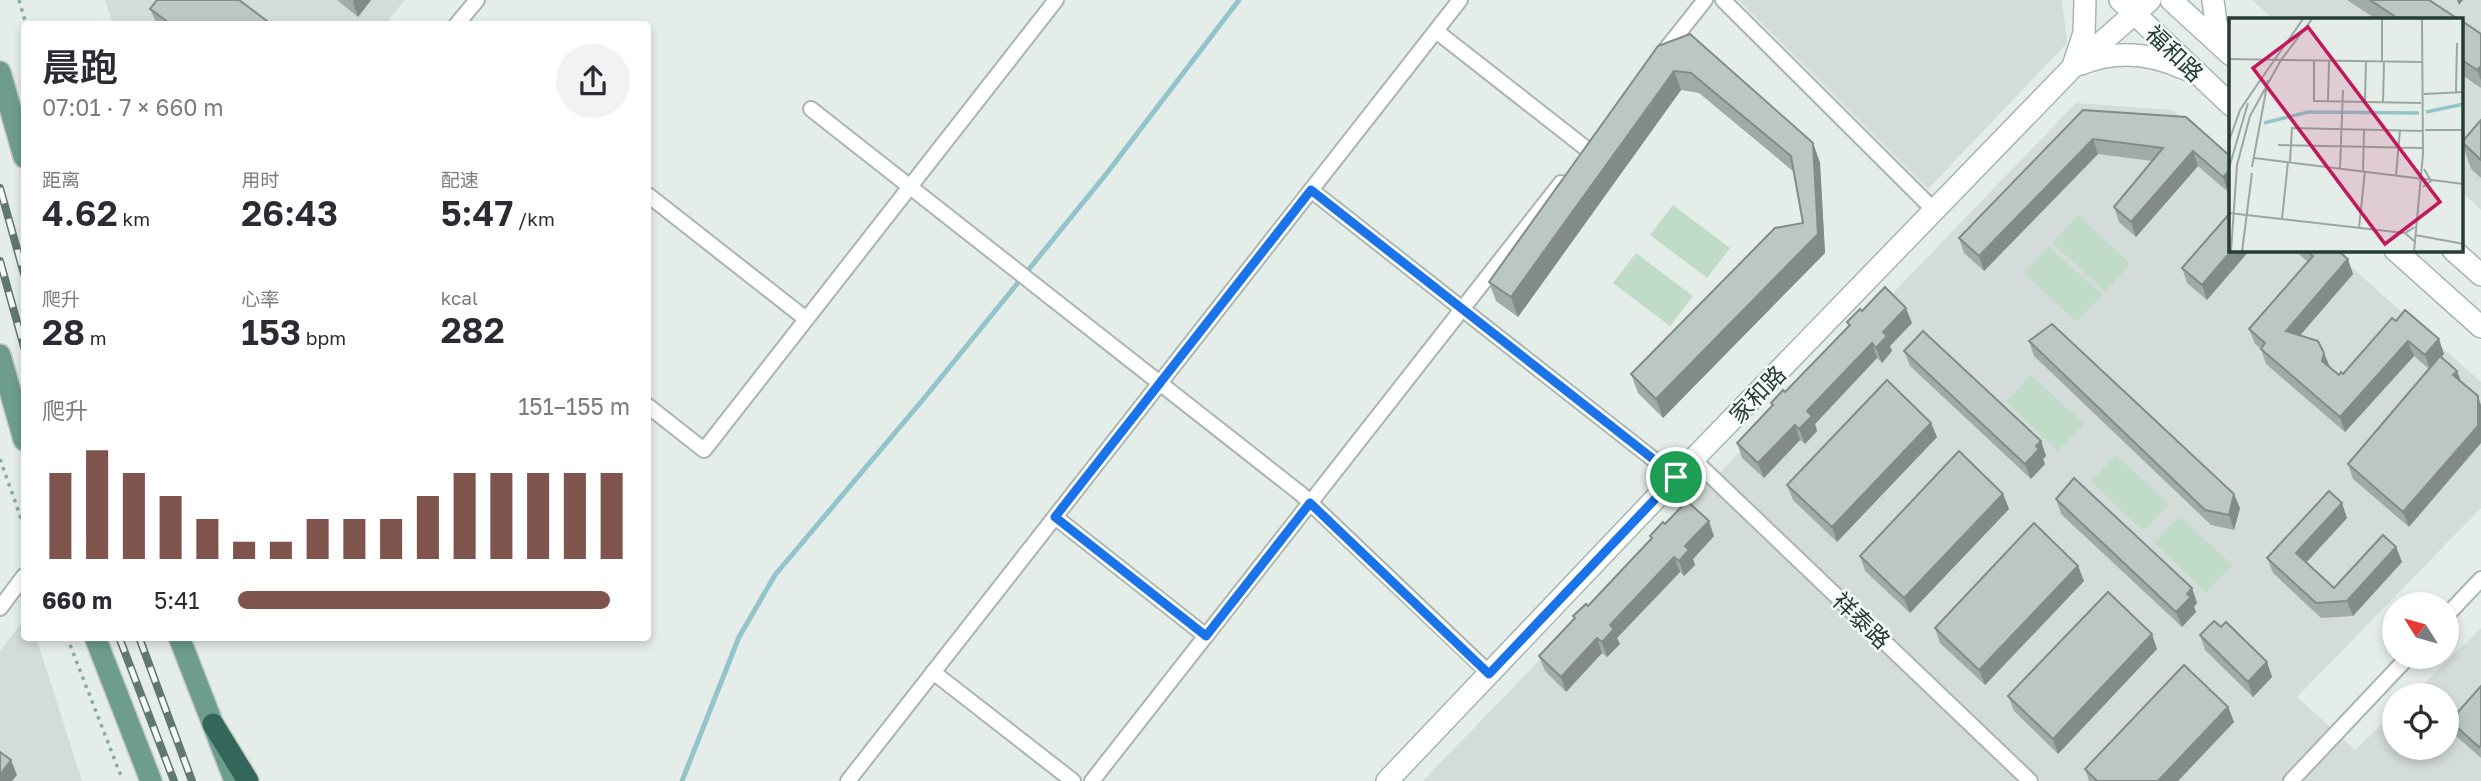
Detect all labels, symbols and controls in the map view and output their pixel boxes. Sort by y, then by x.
inset map [2229,18,2464,252]
street label: 福和路 [2140,19,2210,87]
text: 晨跑 [42,44,118,89]
button: share [556,44,630,118]
text: 07:01 · 7 × 660 m [42,93,224,121]
text: 距离 [42,168,80,191]
text: 用时 [241,168,279,191]
text: 配速 [441,168,479,191]
text: 4.62 [42,192,118,234]
text: 26:43 [241,192,338,234]
text: 5:47 [441,192,513,234]
text: km [118,207,150,230]
text: /km [513,207,555,230]
text: kcal [441,286,478,309]
text: 爬升 [42,287,80,310]
text: 心率 [241,287,279,310]
text: 282 [441,309,505,351]
text: 28 [42,311,85,353]
text: 153 [241,311,301,353]
text: m [85,326,107,349]
text: bpm [301,326,346,349]
street label: 家和路 [1723,359,1791,429]
text: 151–155 m [518,392,630,420]
text: 爬升 [42,396,88,424]
pin [1646,447,1706,507]
icon: arrive [1657,458,1695,496]
text: 660 m [42,586,112,614]
text: 5:41 [154,586,199,614]
street label: 祥泰路 [1827,586,1897,654]
north arrow [2382,592,2459,668]
map controls [2382,592,2459,760]
button: locate [2382,683,2459,760]

